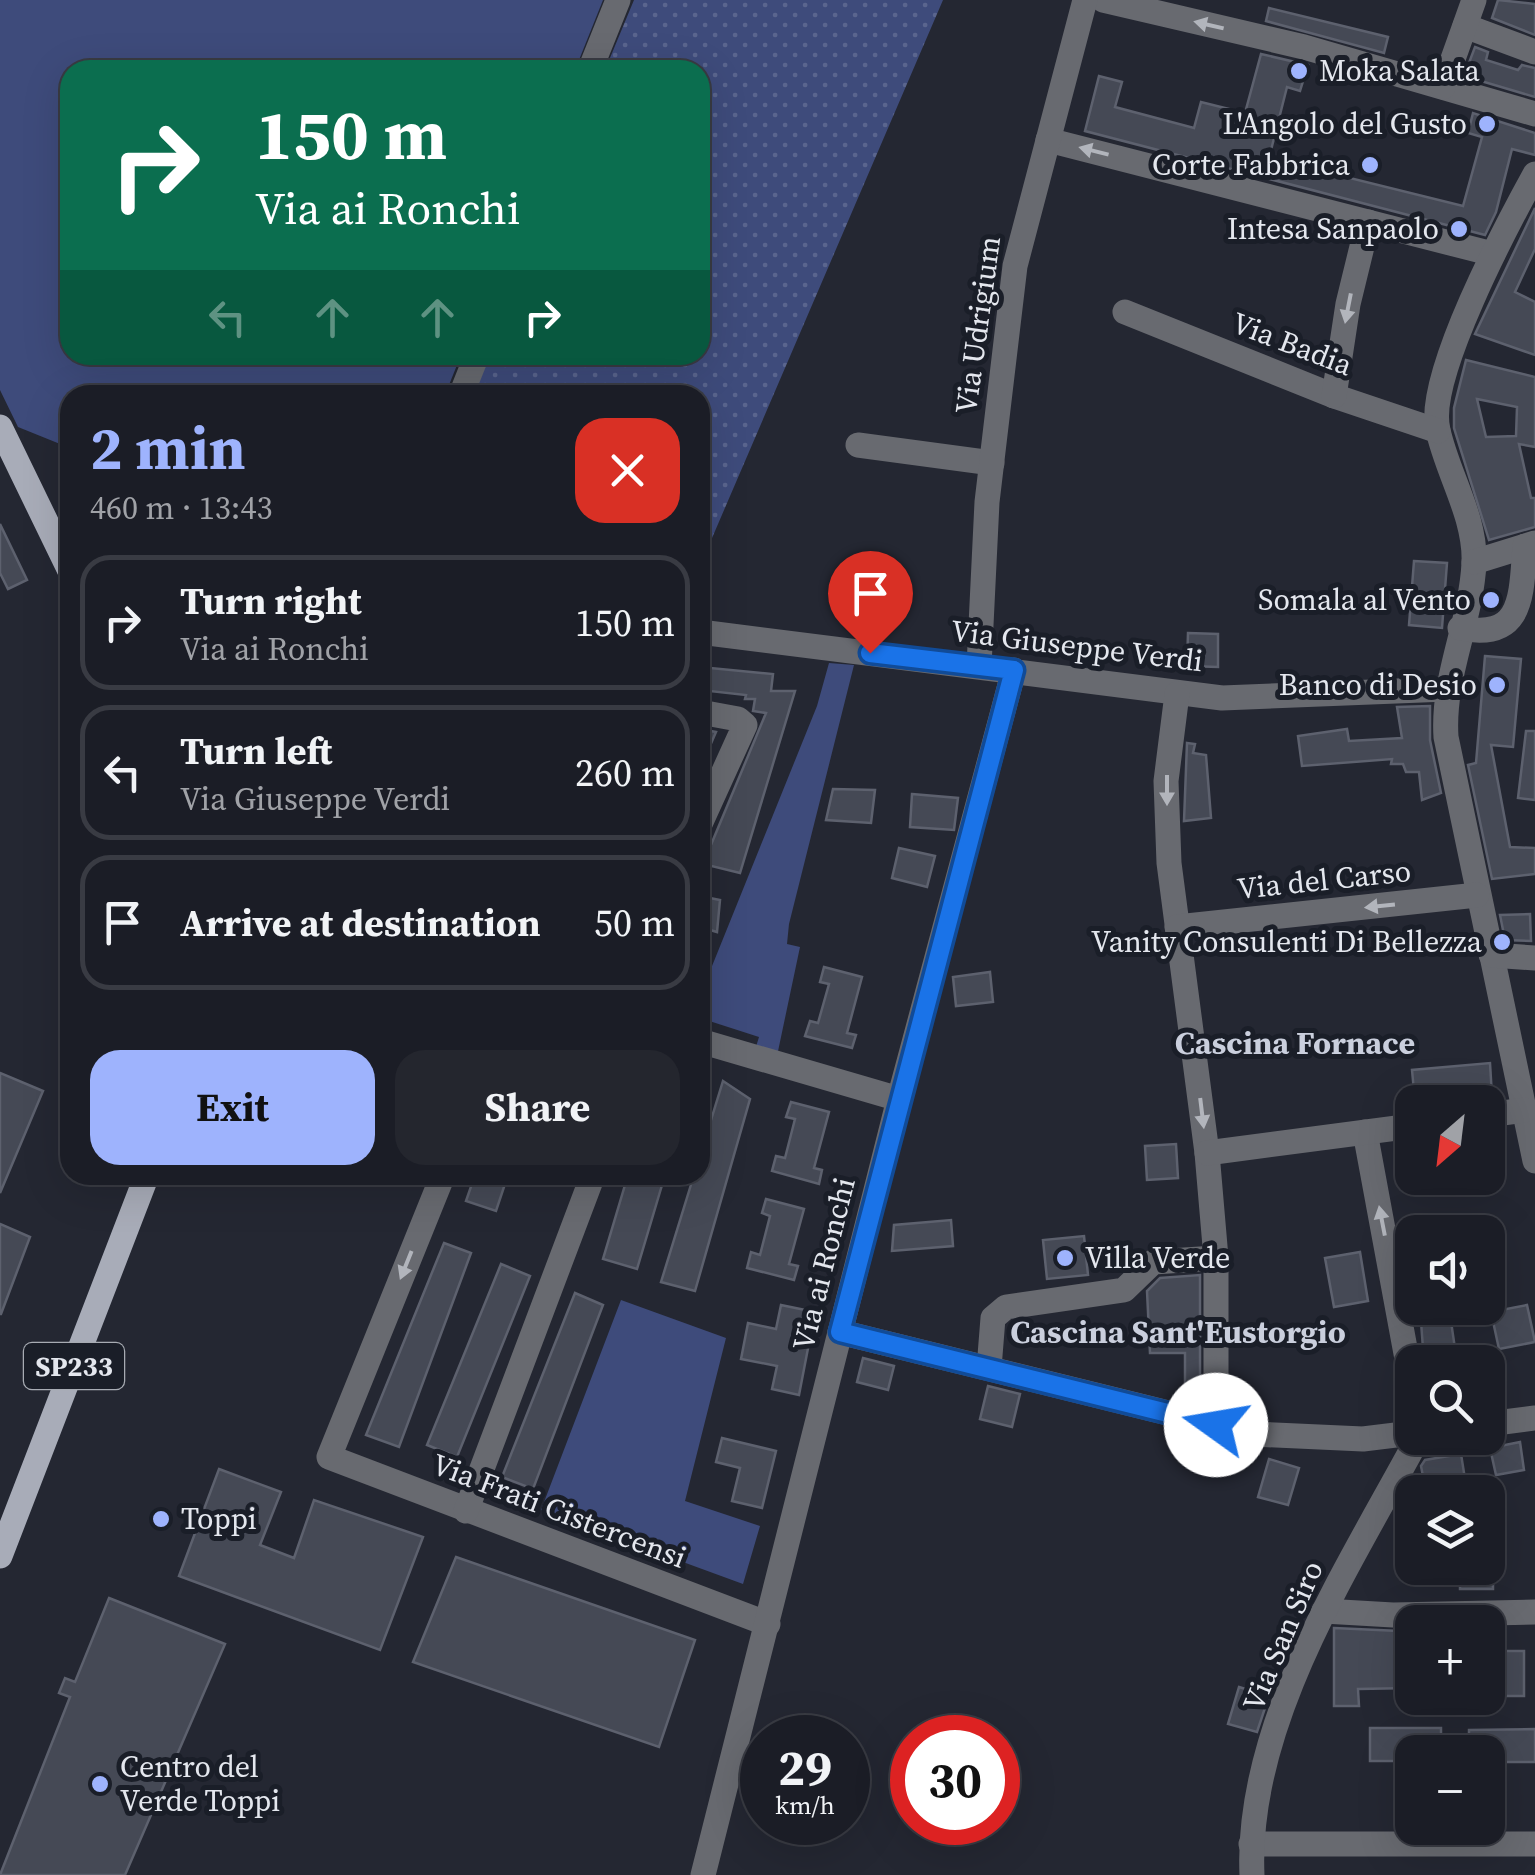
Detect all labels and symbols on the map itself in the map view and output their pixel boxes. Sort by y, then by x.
one-way arrow [1193,17,1224,32]
place label: Moka Salata [1319,50,1481,91]
marker: Moka Salata [1288,60,1310,82]
place label: L'Angolo del Gusto [1222,103,1467,144]
marker: L'Angolo del Gusto [1476,113,1498,135]
one-way arrow [1078,143,1109,159]
place label: Corte Fabbrica [1152,144,1351,185]
marker: Corte Fabbrica [1359,154,1381,176]
place label: Intesa Sanpaolo [1227,208,1439,249]
marker: Intesa Sanpaolo [1448,218,1470,240]
street label: Via Udrigium [945,233,1010,416]
one-way arrow [1340,293,1355,324]
street label: Via Badia [1226,302,1359,385]
pin [828,551,913,654]
place label: Somala al Vento [1258,579,1471,620]
marker: Somala al Vento [1480,589,1502,611]
street label: Via Giuseppe Verdi [949,610,1205,681]
place label: Banco di Desio [1279,664,1477,705]
marker: Banco di Desio [1486,674,1508,696]
one-way arrow [1159,775,1175,807]
street label: Via del Carso [1235,850,1413,909]
one-way arrow [1364,898,1395,914]
place label: Vanity Consulenti Di Bellezza [1091,921,1483,962]
marker: Vanity Consulenti Di Bellezza [1491,931,1513,953]
district label: Cascina Fornace [1175,1021,1415,1065]
north arrow [1395,1085,1505,1195]
one-way arrow [1194,1098,1210,1130]
street label: Via ai Ronchi [782,1173,865,1355]
one-way arrow [1374,1205,1389,1237]
place label: Villa Verde [1085,1237,1230,1278]
marker: Villa Verde [1054,1247,1076,1269]
one-way arrow [397,1250,413,1280]
district label: Cascina Sant'Eustorgio [1010,1310,1346,1354]
road number: SP233 [24,1343,124,1389]
position arrow [1164,1373,1268,1477]
street label: Via Frati Cistercensi [426,1443,692,1578]
place label: Toppi [181,1498,257,1539]
marker: Toppi [150,1508,172,1530]
street label: Via San Siro [1233,1554,1333,1717]
speed limit sign: 30 [890,1715,1020,1845]
place label: Centro del Verde Toppi [120,1746,280,1821]
marker: Centro del Verde Toppi [89,1773,111,1795]

